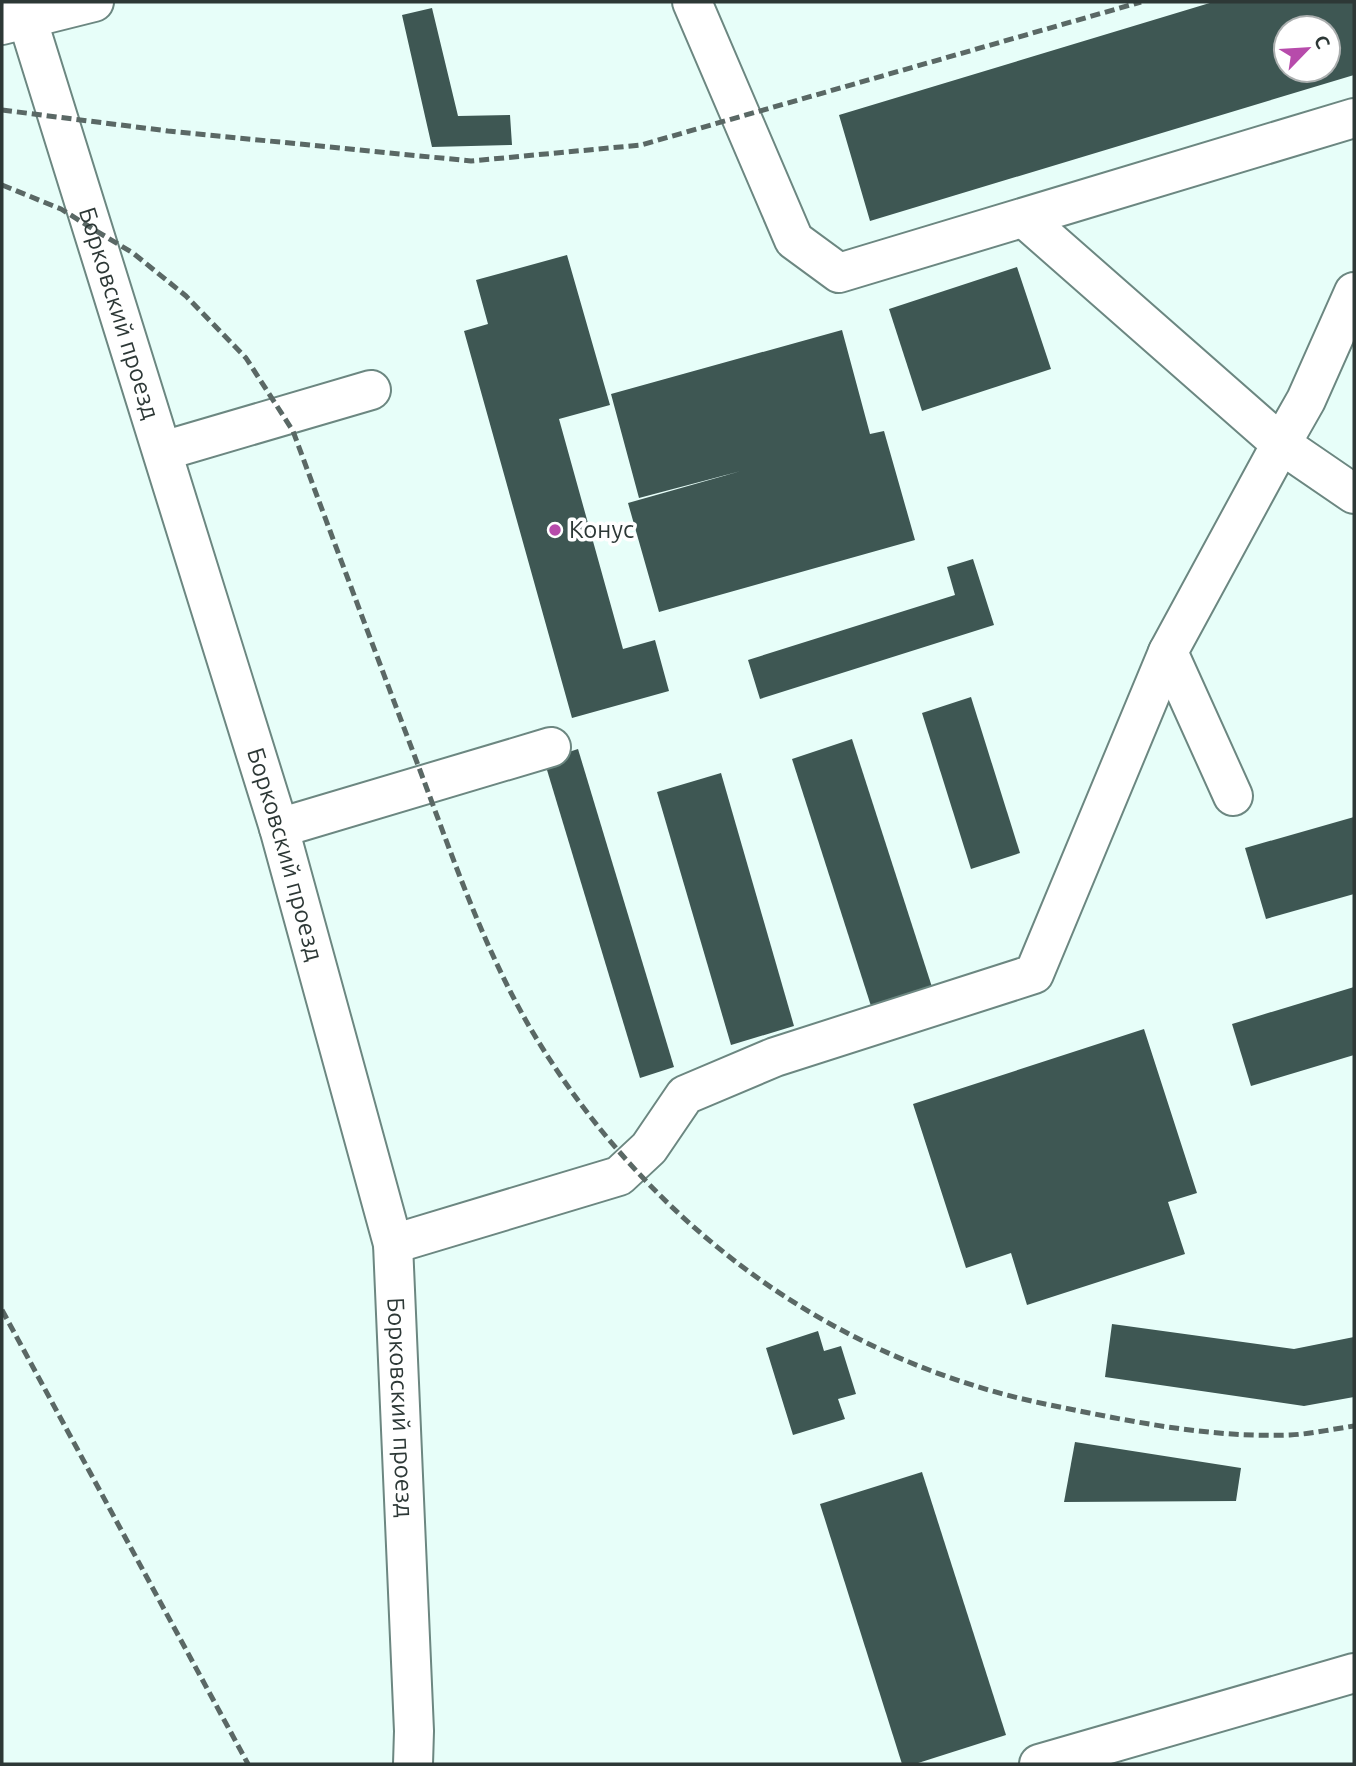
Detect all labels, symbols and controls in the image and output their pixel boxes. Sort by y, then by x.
north arrow [1272,14,1342,84]
text: С [1310,32,1335,52]
street label: Борковский проезд [74,204,165,422]
place label: Конус [569,516,634,543]
marker: Конус [547,522,563,538]
street label: Борковский проезд [242,744,329,964]
street label: Борковский проезд [382,1297,419,1518]

